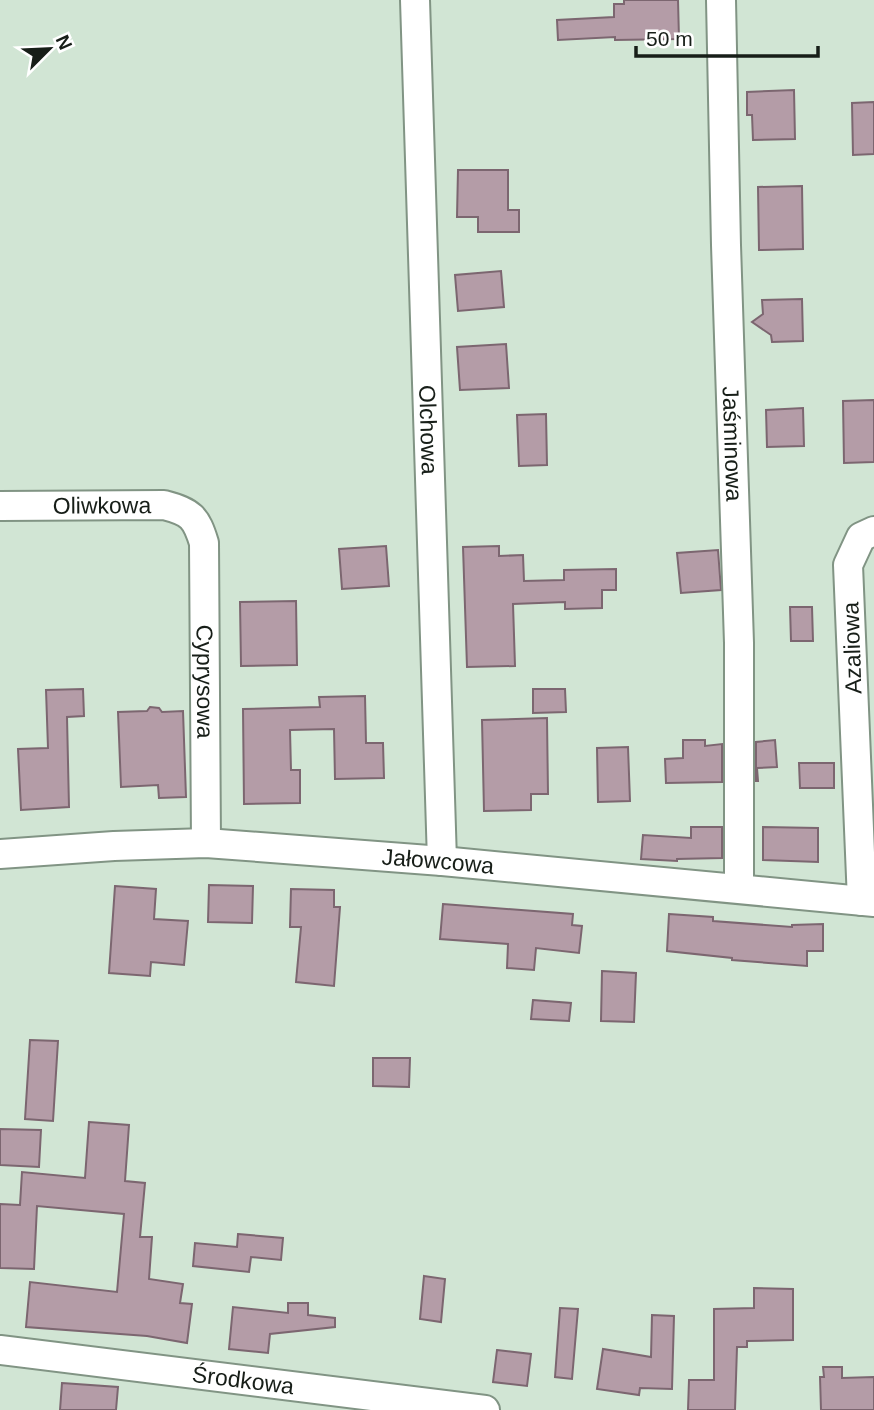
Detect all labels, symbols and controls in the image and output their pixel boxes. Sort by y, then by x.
north arrow [14,14,84,84]
scale bar [636,14,818,58]
text: 50 m [646,27,693,50]
text: N [52,32,76,53]
street label: Olchowa [414,385,443,475]
street label: Jaśminowa [718,386,747,502]
street label: Oliwkowa [53,492,152,519]
street label: Azaliowa [837,601,867,694]
street label: Cyprysowa [192,625,218,739]
street label: Jałowcowa [381,843,495,879]
street label: Środkowa [191,1360,296,1399]

